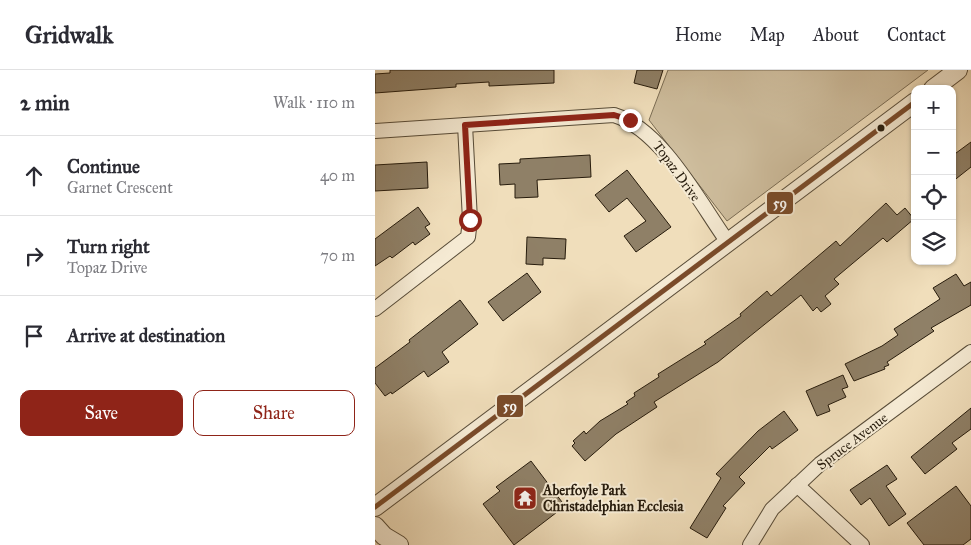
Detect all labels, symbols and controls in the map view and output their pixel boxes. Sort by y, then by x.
text: Gridwalk [25,20,113,50]
text: Home [675,24,722,46]
text: Map [750,24,785,46]
text: About [813,24,859,46]
text: Contact [887,24,946,46]
map controls [911,85,956,265]
button: + [911,85,956,130]
text: 2 min [20,90,70,116]
text: Walk · 110 m [273,93,355,112]
route end [619,109,642,132]
unlabelled marker [876,123,886,133]
button: − [911,130,956,175]
street label: Topaz Drive [649,138,704,205]
text: Continue [67,155,140,178]
icon: ahead [20,162,48,190]
text: 40 m [320,166,355,185]
button: locate [911,175,956,220]
text: Garnet Crescent [67,178,173,197]
line badge: 59 [766,191,794,215]
text: 59 [773,195,787,213]
route start [459,209,482,232]
button: layers [911,220,956,265]
text: Turn right [67,235,150,258]
icon: right [20,242,48,270]
text: 70 m [320,246,355,265]
text: Topaz Drive [67,258,147,277]
icon: arrive [20,322,48,350]
text: Arrive at destination [67,324,225,347]
button: Save [20,390,183,436]
button: Share [193,390,355,436]
line badge: 59 [496,394,524,418]
text: 59 [503,398,517,416]
street label: Spruce Avenue [813,409,891,474]
place label: Aberfoyle Park Christadelphian Ecclesia [542,482,684,516]
temple icon: Aberfoyle Park Christadelphian Ecclesia [512,485,538,511]

